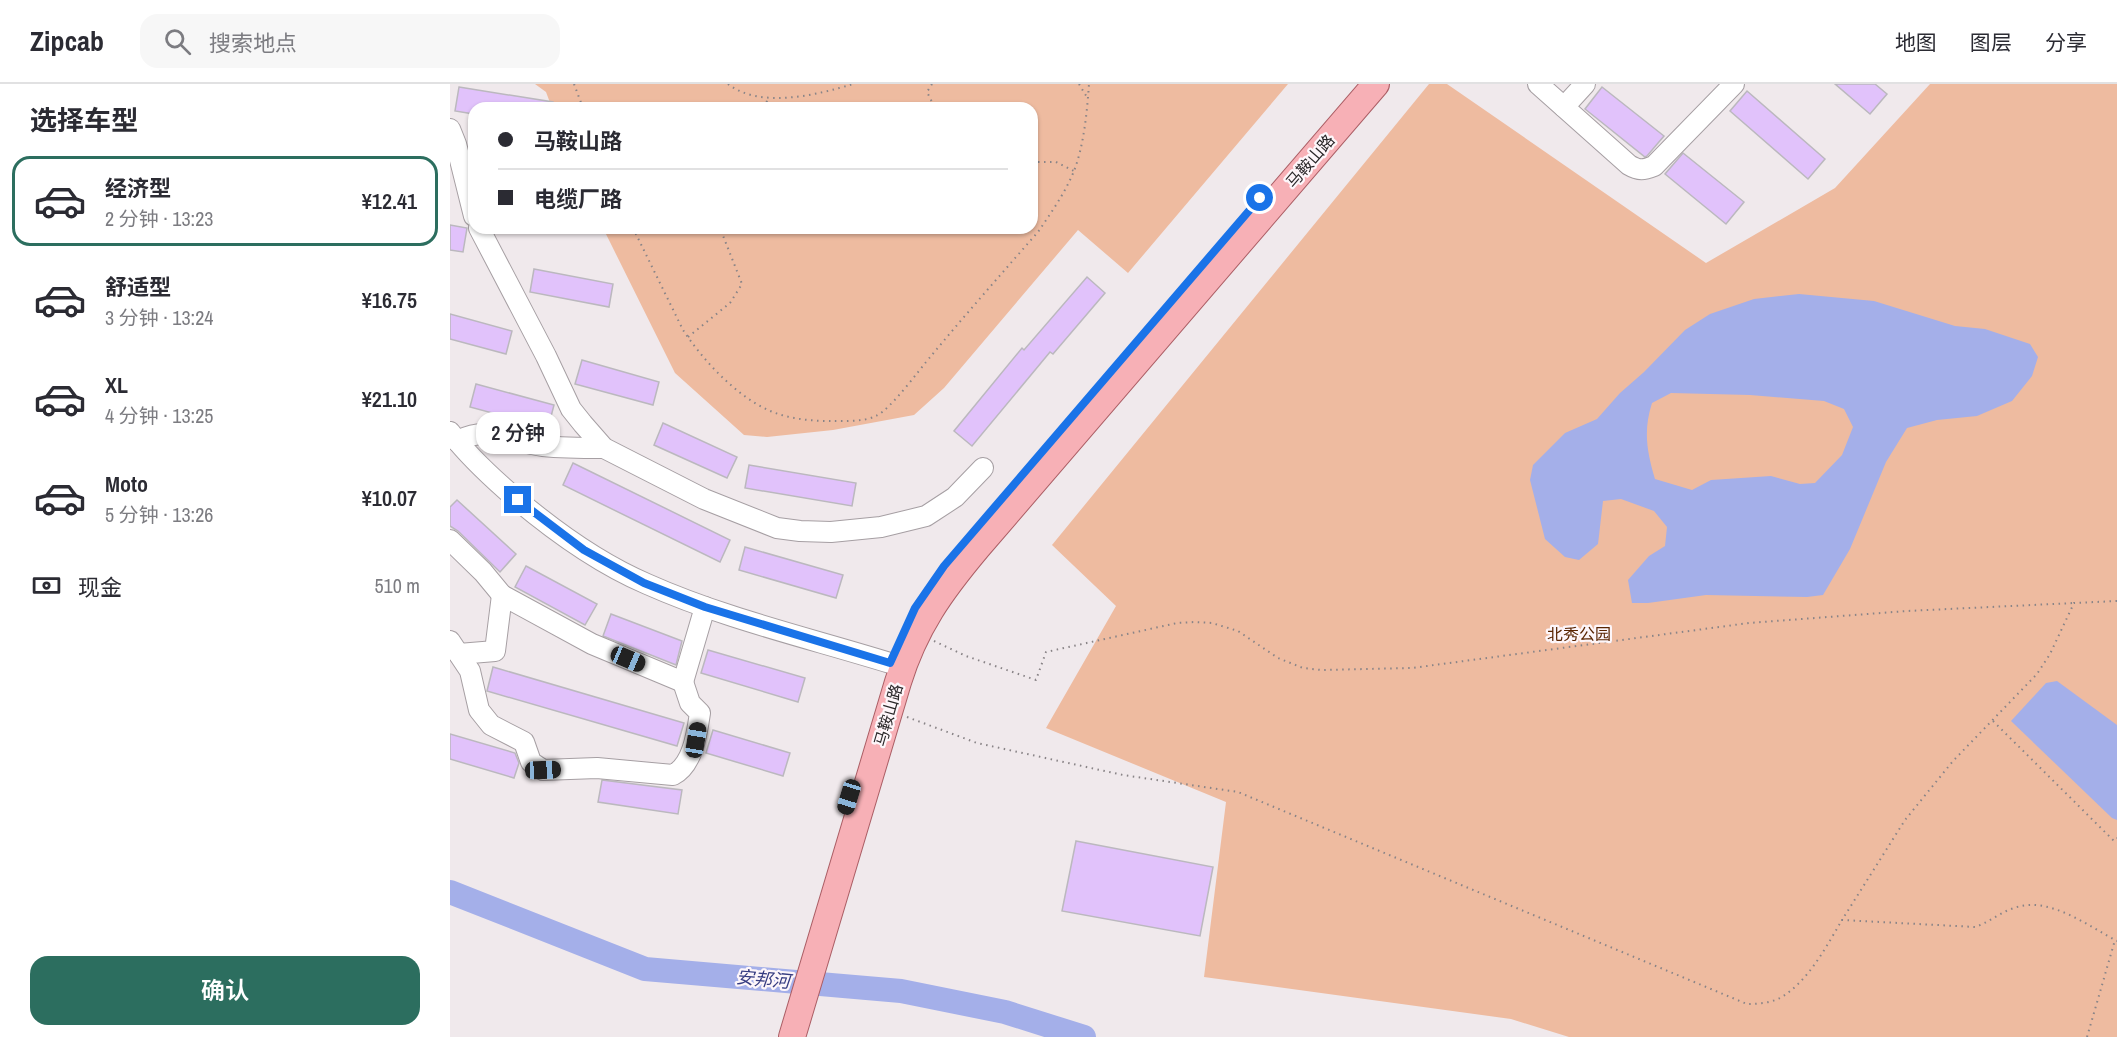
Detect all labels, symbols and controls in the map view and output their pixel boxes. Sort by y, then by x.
search box [140,14,560,68]
text: Zipcab [30,22,104,60]
icon: search [161,25,194,58]
text: 搜索地点 [209,28,297,58]
text: 地图 [1895,28,1937,57]
text: 图层 [1970,28,2012,57]
text: 分享 [2045,28,2087,57]
text: 选择车型 [30,102,138,138]
text: 马鞍山路 [534,126,622,156]
street label: 马鞍山路 [1281,130,1339,192]
text: 经济型 [105,173,171,203]
icon: car [33,174,87,228]
text: 电缆厂路 [534,184,622,214]
route start [1246,184,1273,211]
text: ¥12.41 [362,186,417,216]
text: 2 分钟 · 13:23 [105,205,213,232]
text: 舒适型 [105,272,171,302]
icon: car [33,273,87,327]
text: ¥16.75 [362,285,417,315]
text: 3 分钟 · 13:24 [105,304,213,331]
text: XL [105,370,128,400]
icon: car [33,372,87,426]
text: ¥21.10 [362,384,417,414]
text: 4 分钟 · 13:25 [105,402,213,429]
callout: 2 分钟 [476,413,560,455]
text: 2 分钟 [491,419,545,446]
text: Moto [105,469,148,499]
icon: car [33,471,87,525]
text: ¥10.07 [362,483,417,513]
route end [504,486,531,513]
text: 5 分钟 · 13:26 [105,501,213,528]
icon: cash [30,569,63,602]
text: 现金 [78,572,122,602]
text: 510 m [374,572,420,599]
park label: 北秀公园 [1547,623,1611,645]
car [608,644,648,674]
street label: 马鞍山路 [869,681,907,749]
car [684,721,708,759]
car [525,760,561,780]
car [835,777,863,817]
button: 确认 [30,956,420,1025]
water label: 安邦河 [735,964,794,994]

